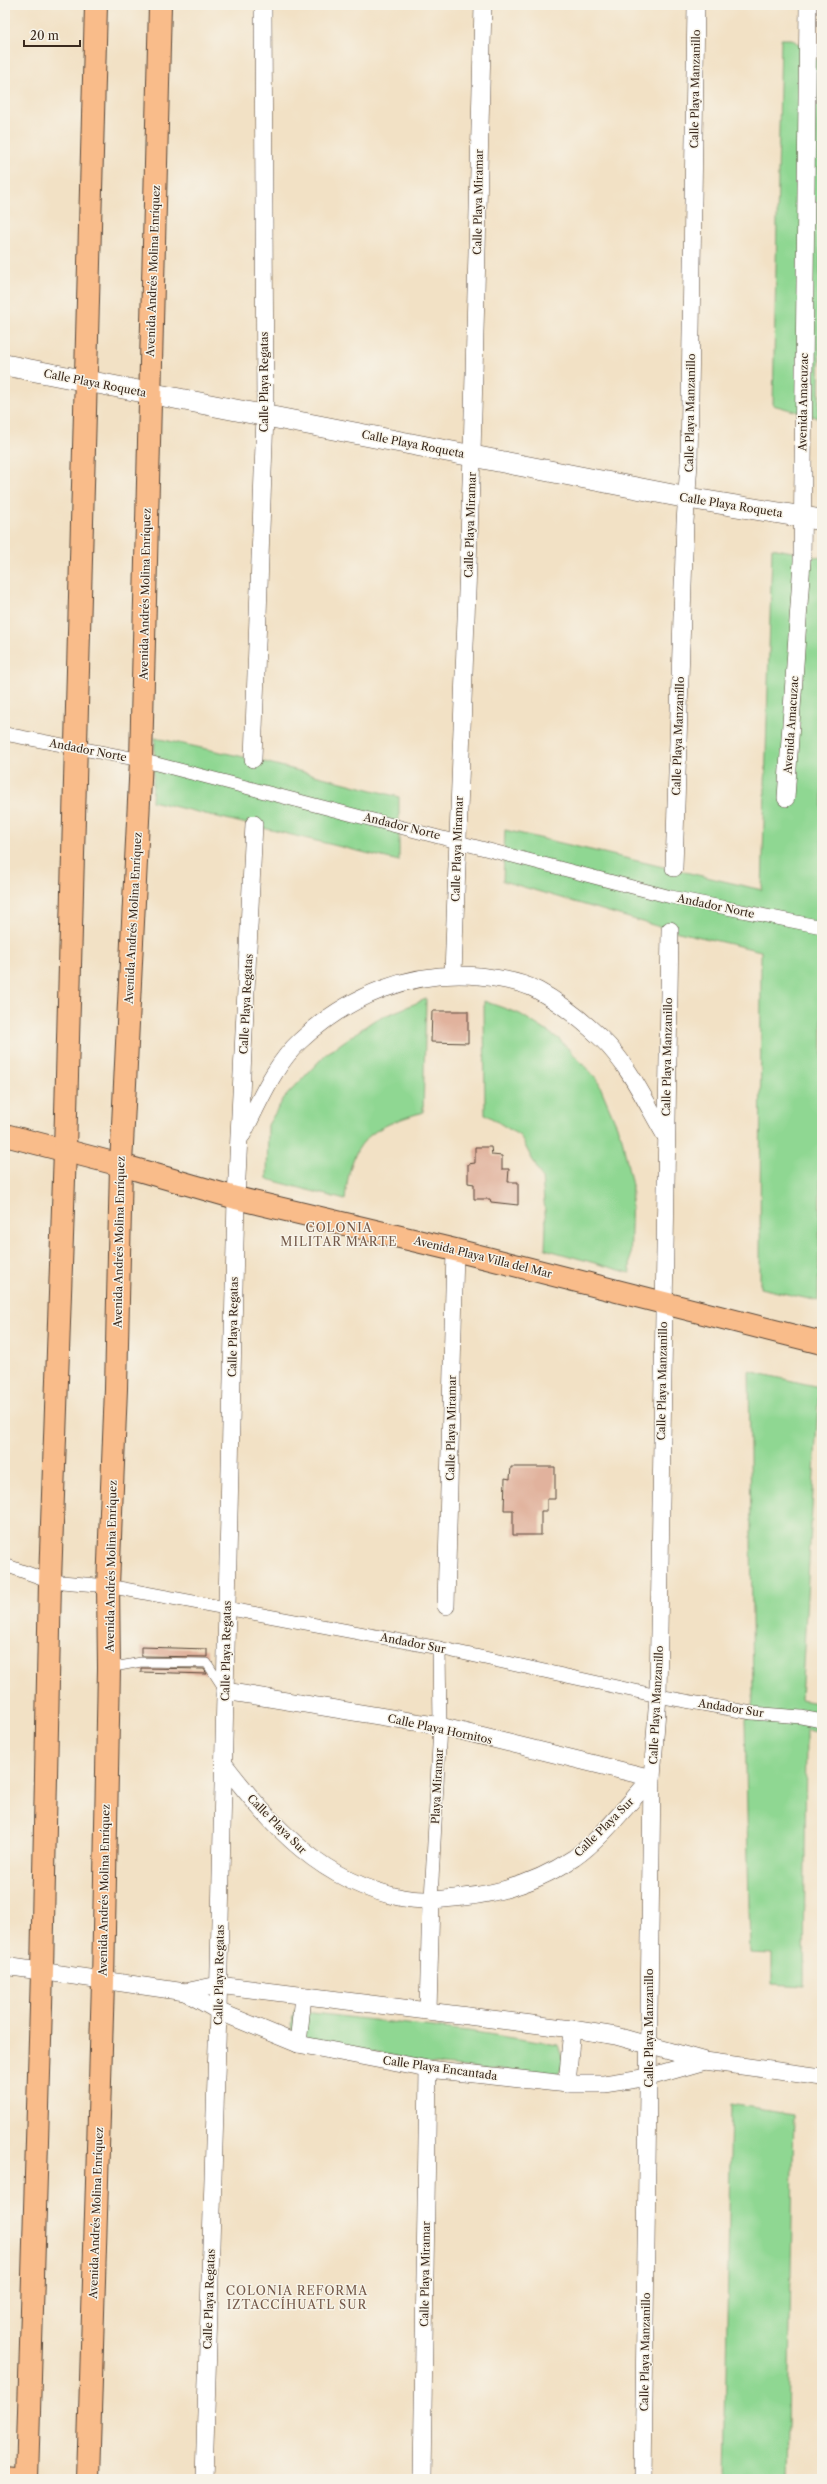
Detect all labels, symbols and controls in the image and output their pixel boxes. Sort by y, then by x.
scale bar [24,22,80,48]
text: 20 m [30,28,59,43]
street label: Calle Playa Manzanillo [687,29,703,149]
street label: Calle Playa Miramar [470,149,486,255]
street label: Avenida Andrés Molina Enríquez [143,185,163,358]
street label: Calle Playa Regatas [257,331,271,432]
street label: Avenida Amacuzac [795,352,811,452]
street label: Calle Playa Manzanillo [682,353,698,473]
street label: Calle Playa Roqueta [42,366,148,400]
street label: Calle Playa Roqueta [360,427,466,461]
street label: Calle Playa Miramar [461,471,479,578]
street label: Calle Playa Roqueta [678,490,784,520]
street label: Avenida Andrés Molina Enríquez [136,508,154,681]
street label: Avenida Amacuzac [781,675,801,776]
street label: Calle Playa Manzanillo [669,676,687,796]
street label: Andador Norte [47,735,128,764]
street label: Calle Playa Miramar [448,795,466,902]
street label: Andador Norte [361,809,442,842]
street label: Avenida Andrés Molina Enríquez [121,831,145,1005]
street label: Andador Norte [675,891,756,921]
street label: Calle Playa Regatas [236,953,256,1055]
street label: Calle Playa Manzanillo [659,997,675,1117]
street label: Avenida Andrés Molina Enríquez [110,1156,128,1329]
district label: COLONIA MILITAR MARTE [280,1220,398,1249]
street label: Avenida Playa Villa del Mar [412,1233,554,1281]
street label: Calle Playa Regatas [225,1276,241,1377]
street label: Calle Playa Manzanillo [654,1321,670,1441]
street label: Calle Playa Miramar [443,1375,459,1481]
street label: Avenida Andrés Molina Enríquez [102,1480,120,1653]
street label: Calle Playa Regatas [218,1600,234,1701]
street label: Andador Sur [378,1630,447,1656]
street label: Calle Playa Manzanillo [646,1645,666,1765]
street label: Andador Sur [696,1696,765,1720]
street label: Calle Playa Hornitos [386,1711,494,1747]
street label: Playa Miramar [428,1747,446,1824]
street label: Calle Playa Sur [244,1791,310,1857]
street label: Calle Playa Sur [571,1794,637,1860]
street label: Avenida Andrés Molina Enríquez [95,1804,113,1977]
street label: Calle Playa Regatas [211,1924,227,2025]
street label: Calle Playa Manzanillo [642,1968,656,2088]
street label: Calle Playa Encantada [382,2053,498,2083]
street label: Avenida Andrés Molina Enríquez [86,2127,106,2300]
street label: Calle Playa Miramar [417,2221,433,2327]
street label: Calle Playa Regatas [200,2248,218,2350]
district label: COLONIA REFORMA IZTACCÍHUATL SUR [226,2283,368,2312]
street label: Calle Playa Manzanillo [637,2292,653,2412]

